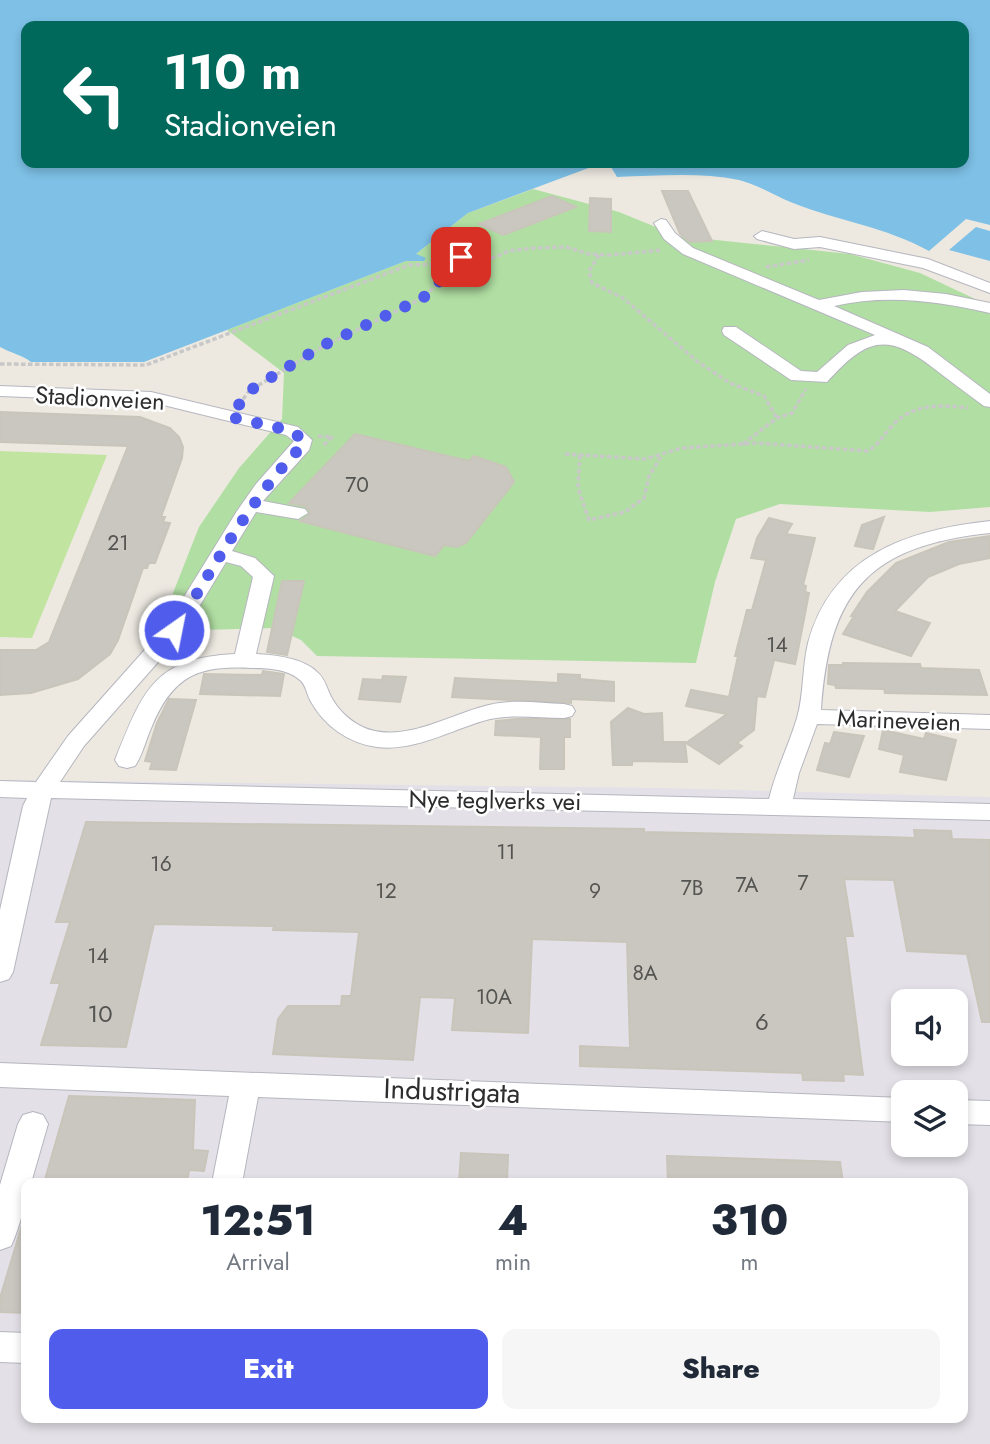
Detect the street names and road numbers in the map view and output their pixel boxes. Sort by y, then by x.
street label: Stadionveien [34,377,166,419]
street label: Marineveien [837,700,961,740]
street label: Nye teglverks vei [408,781,582,819]
street label: Industrigata [383,1068,521,1114]

